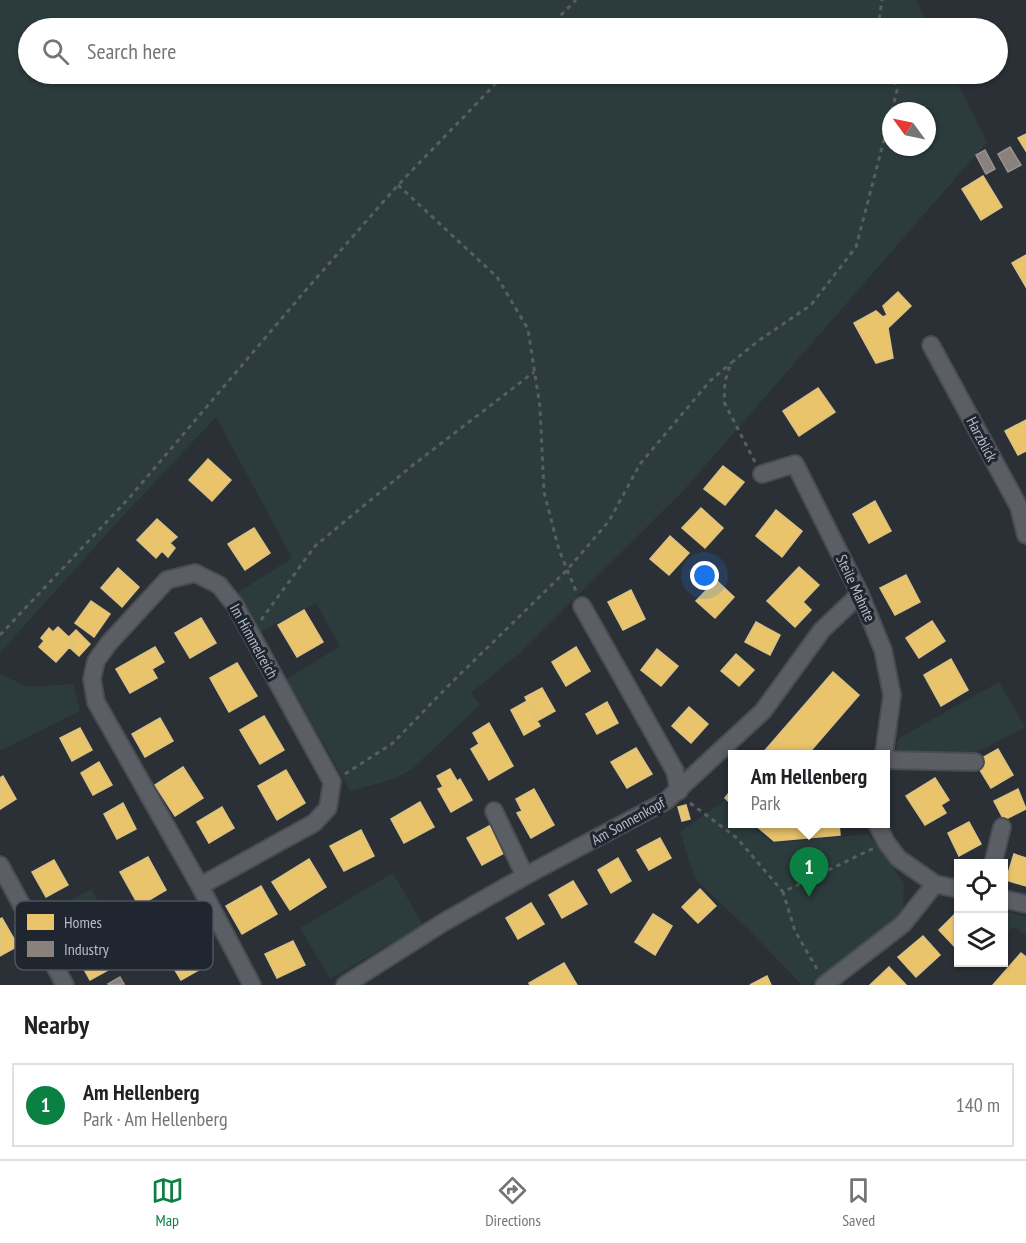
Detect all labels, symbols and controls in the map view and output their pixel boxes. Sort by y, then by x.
search box [18,18,1008,84]
icon: search [39,35,72,68]
text: Search here [87,37,176,65]
north arrow [882,102,936,156]
street label: Harzblick [962,413,1002,465]
street label: Steile Mahnte [832,551,880,625]
your location [690,561,719,590]
street label: Im Himmelreich [226,600,282,682]
popup [728,750,890,828]
text: Am Hellenberg [751,762,867,790]
text: Park [751,790,780,816]
street label: Am Sonnenkopf [588,792,669,849]
pin: 1 [790,848,828,897]
map controls [954,859,1008,967]
button: locate [954,859,1008,913]
legend [15,901,213,970]
text: Homes [64,912,102,932]
button: layers [954,913,1008,967]
text: Industry [64,939,109,959]
text: Nearby [24,1008,89,1041]
text: Am Hellenberg [83,1078,200,1106]
text: 1 [41,1092,50,1118]
text: 140 m [956,1092,1000,1118]
text: Park · Am Hellenberg [83,1106,228,1132]
tab: Map [151,1174,184,1230]
tab: Directions [485,1174,541,1230]
tab: Saved [842,1174,875,1230]

